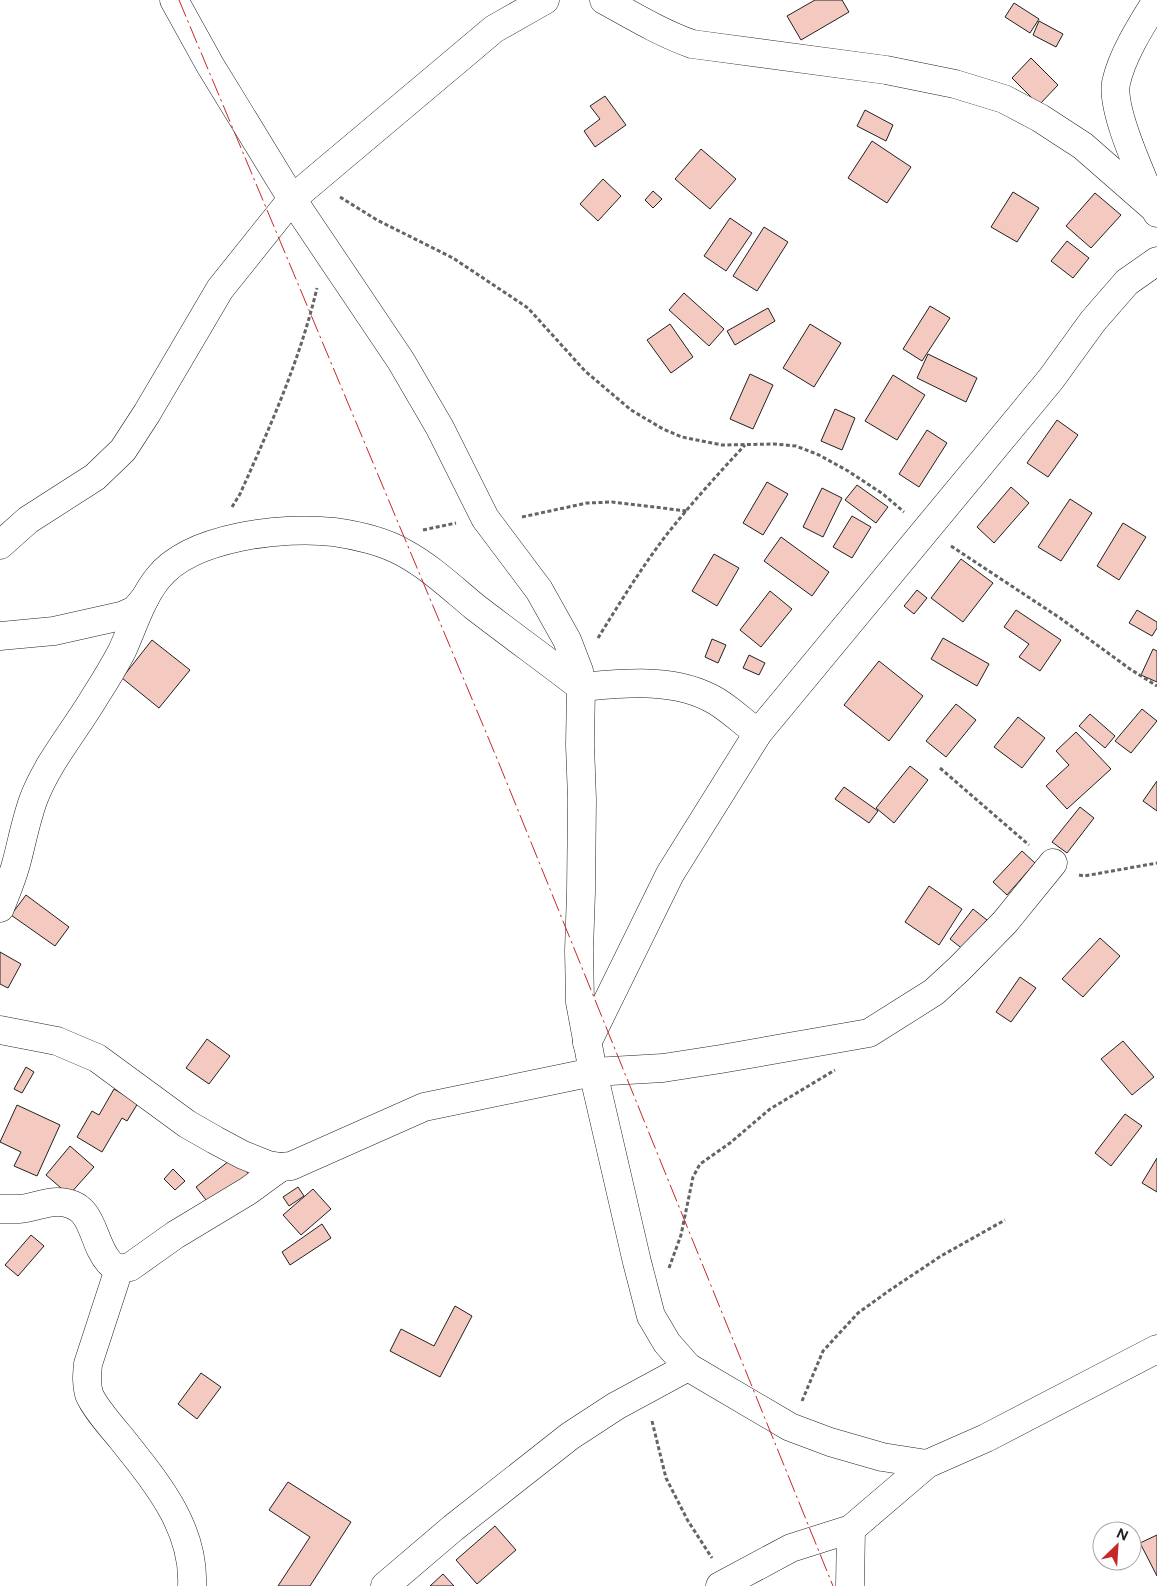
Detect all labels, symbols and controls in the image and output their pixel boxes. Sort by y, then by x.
north arrow [1092,1521,1142,1571]
text: N [1114,1525,1131,1545]

